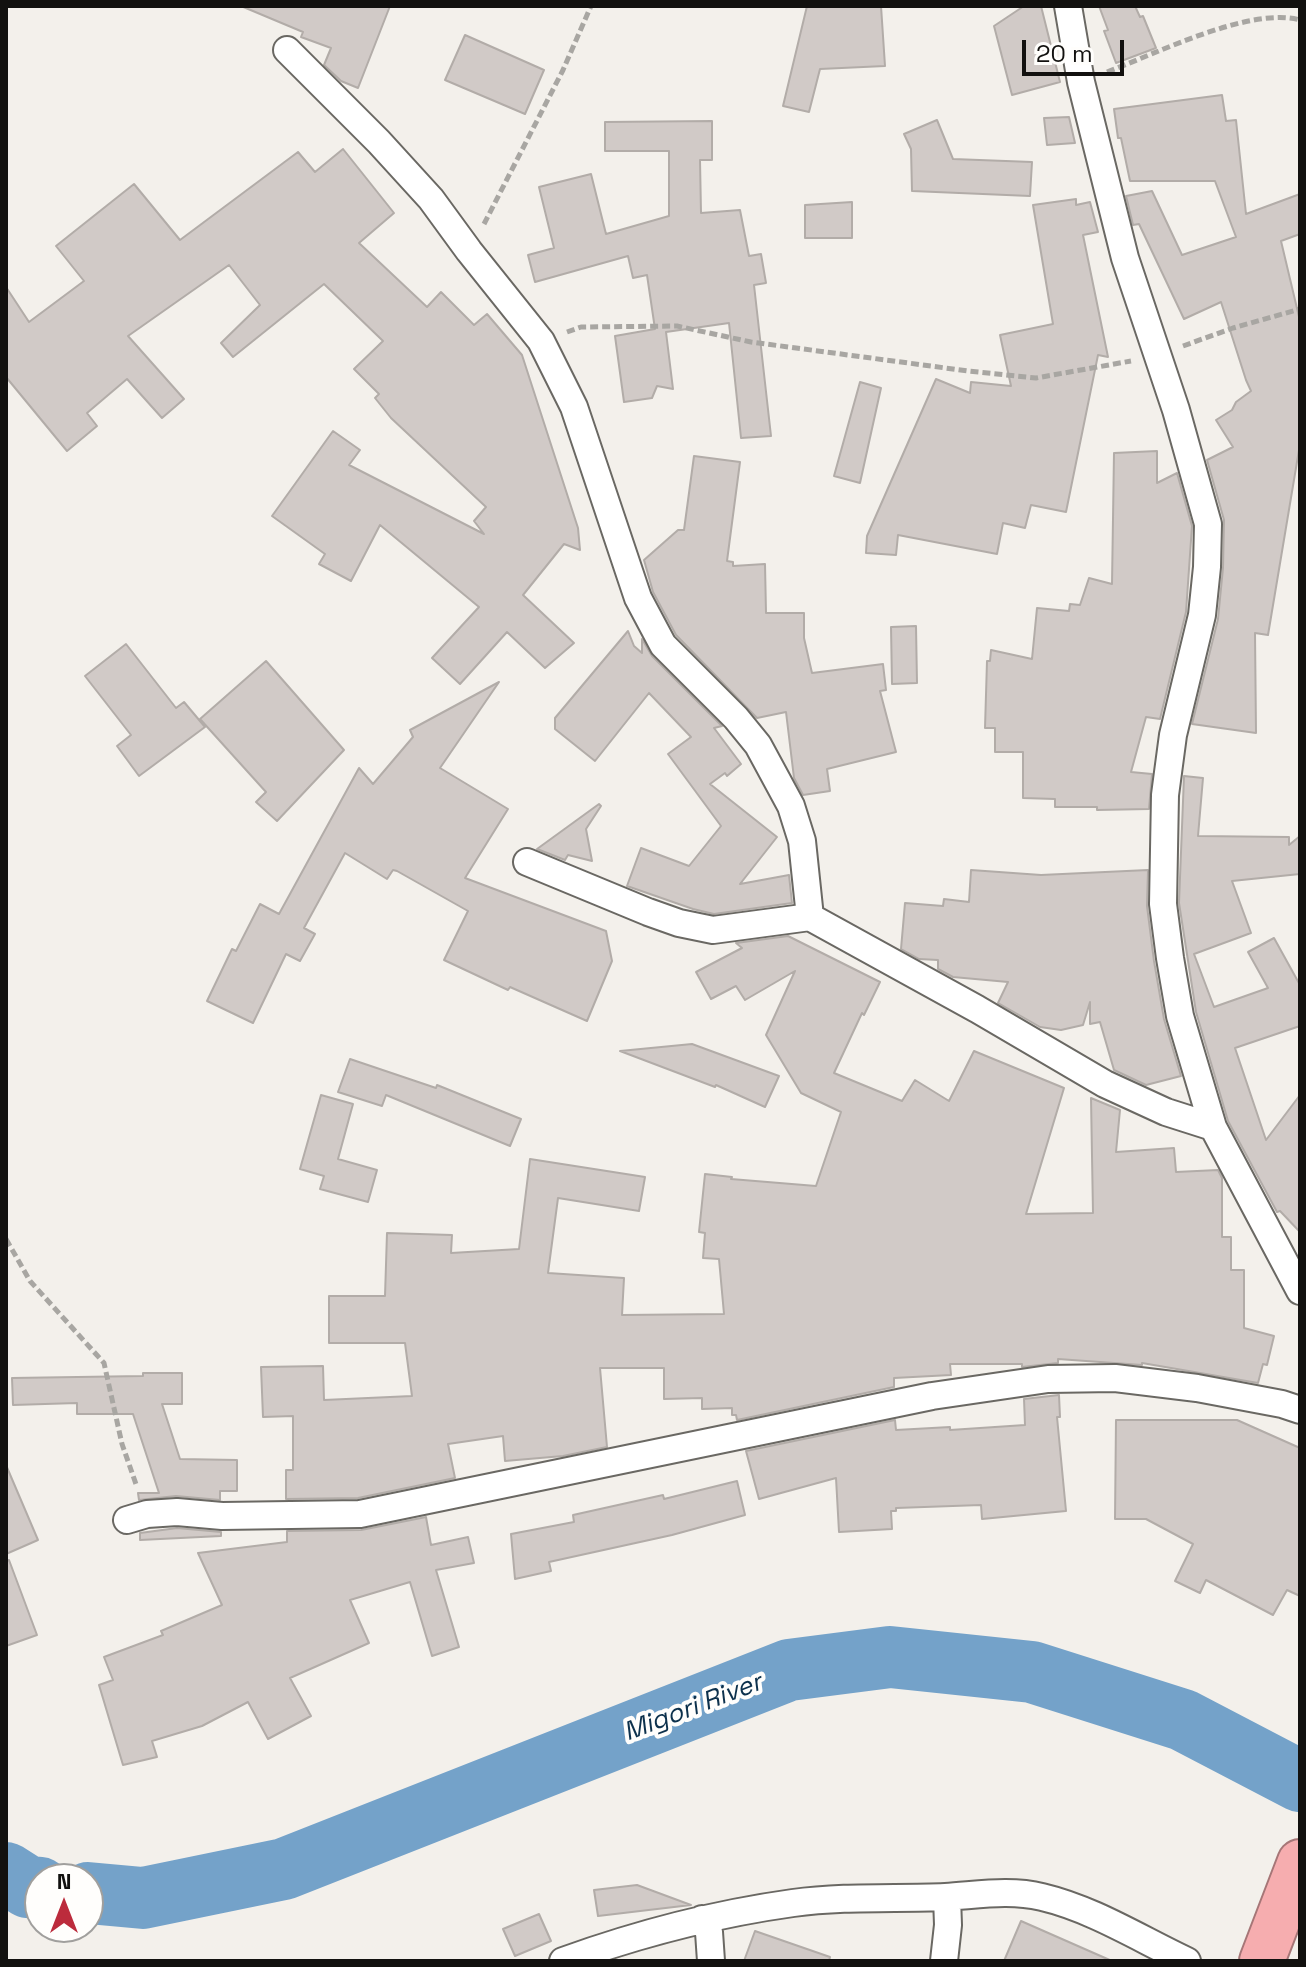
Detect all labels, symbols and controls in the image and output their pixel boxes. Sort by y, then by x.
scale bar [1026,24,1128,74]
text: 20 m [1036,38,1093,69]
water label: Migori River [619,1667,767,1749]
north arrow [24,1863,104,1943]
text: N [57,1867,71,1895]

